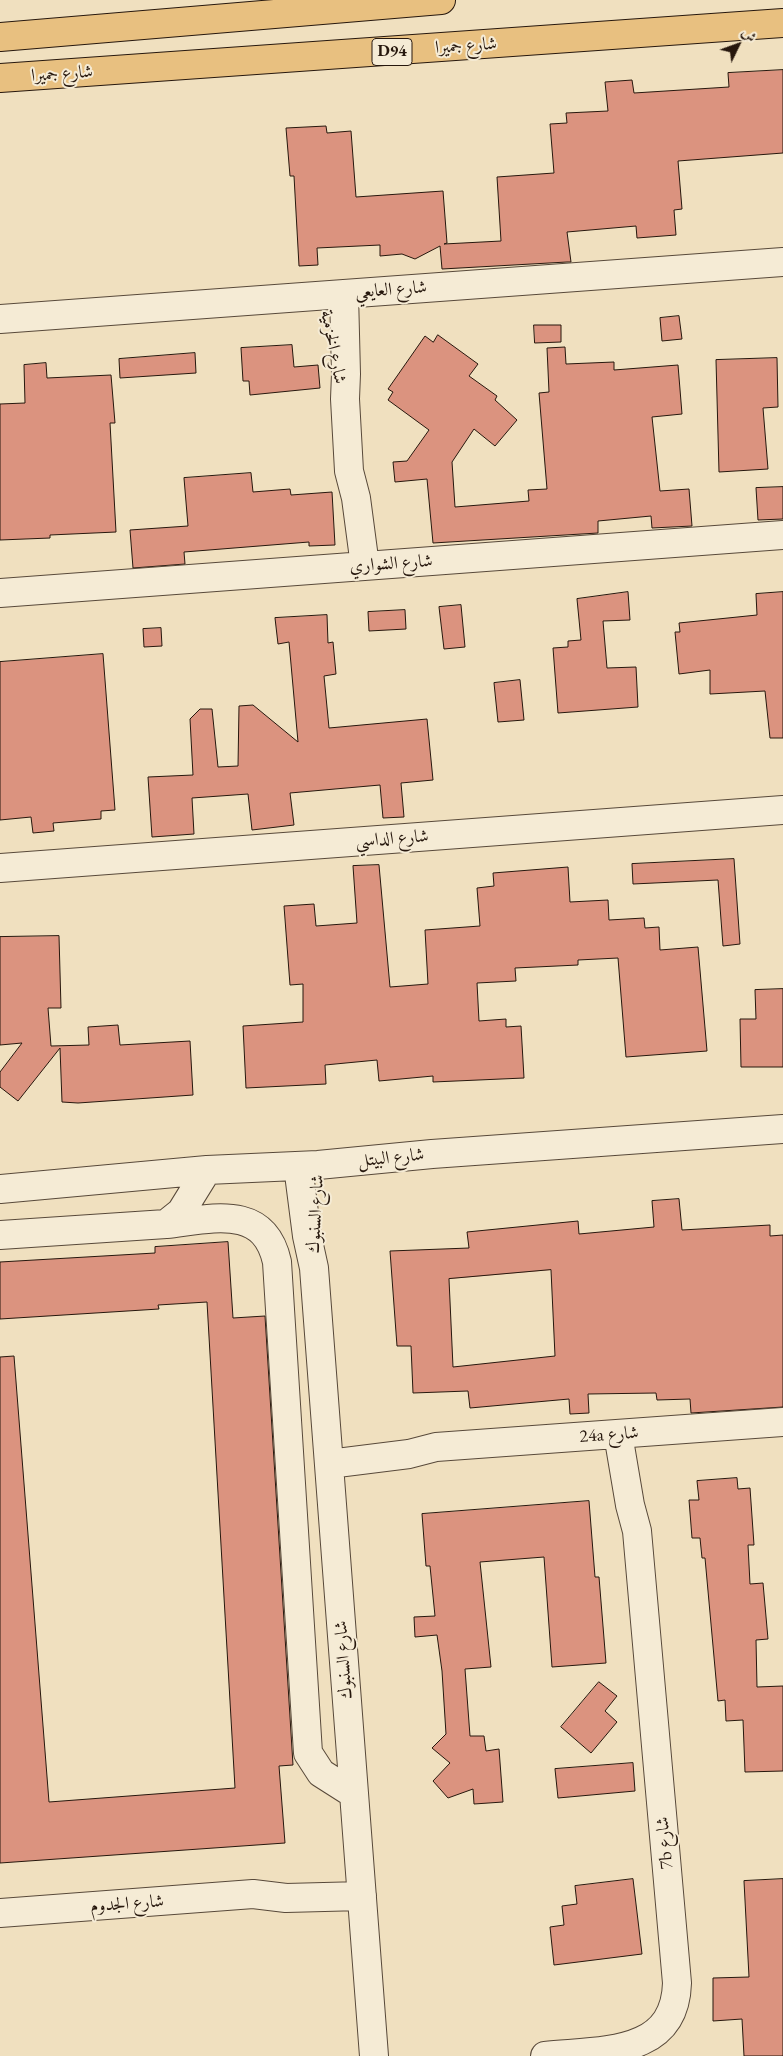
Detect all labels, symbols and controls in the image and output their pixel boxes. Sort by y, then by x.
north arrow [713,20,763,70]
text: ش [738,24,760,46]
street label: شارع جميرا [434,33,498,59]
road number: D94 [372,38,412,66]
street label: شارع جميرا [30,61,94,87]
street label: شارع العايعي [354,277,428,303]
street label: شارع الخزمية [315,308,351,386]
street label: شارع الشواري [349,550,433,578]
street label: شارع الداسي [355,826,429,852]
street label: شارع البيتل [357,1144,425,1172]
street label: شارع السنبوك [303,1174,329,1254]
street label: 24a شارع [579,1422,639,1448]
street label: شارع السنبوك [330,1620,358,1700]
street label: 7b شارع [652,1816,678,1870]
street label: شارع الجدوم [89,1891,165,1917]

